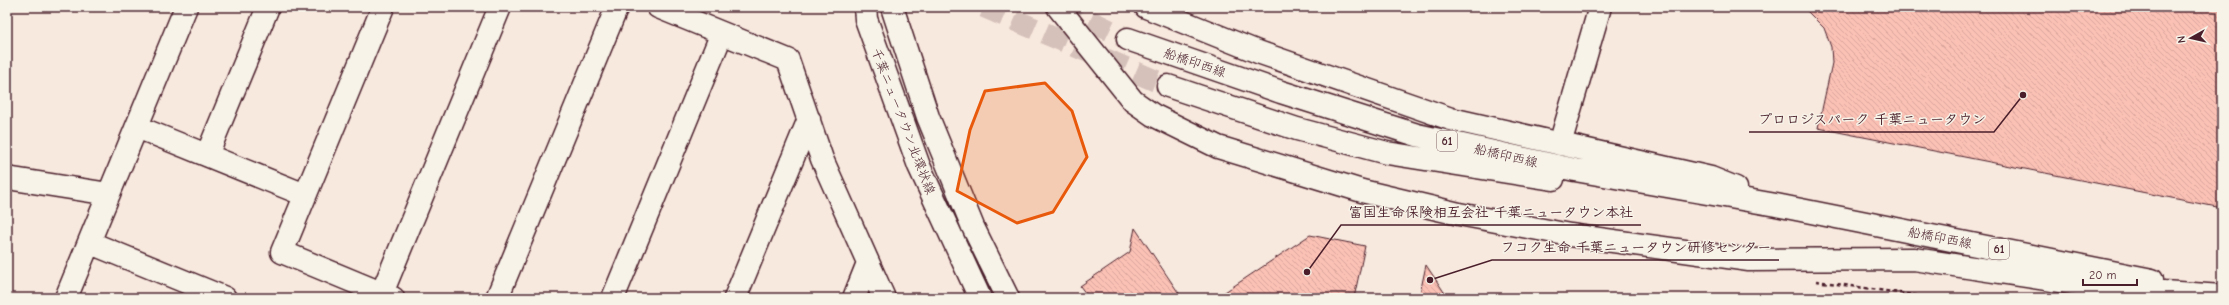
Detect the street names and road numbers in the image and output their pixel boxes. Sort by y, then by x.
street label: 船橋印西線 [1162,45,1229,80]
street label: 千葉ニュータウン北環状線 [869,46,939,197]
road number: 61 [1437,131,1457,151]
street label: 船橋印西線 [1473,141,1540,170]
street label: 船橋印西線 [1907,224,1974,251]
road number: 61 [1989,239,2009,259]

